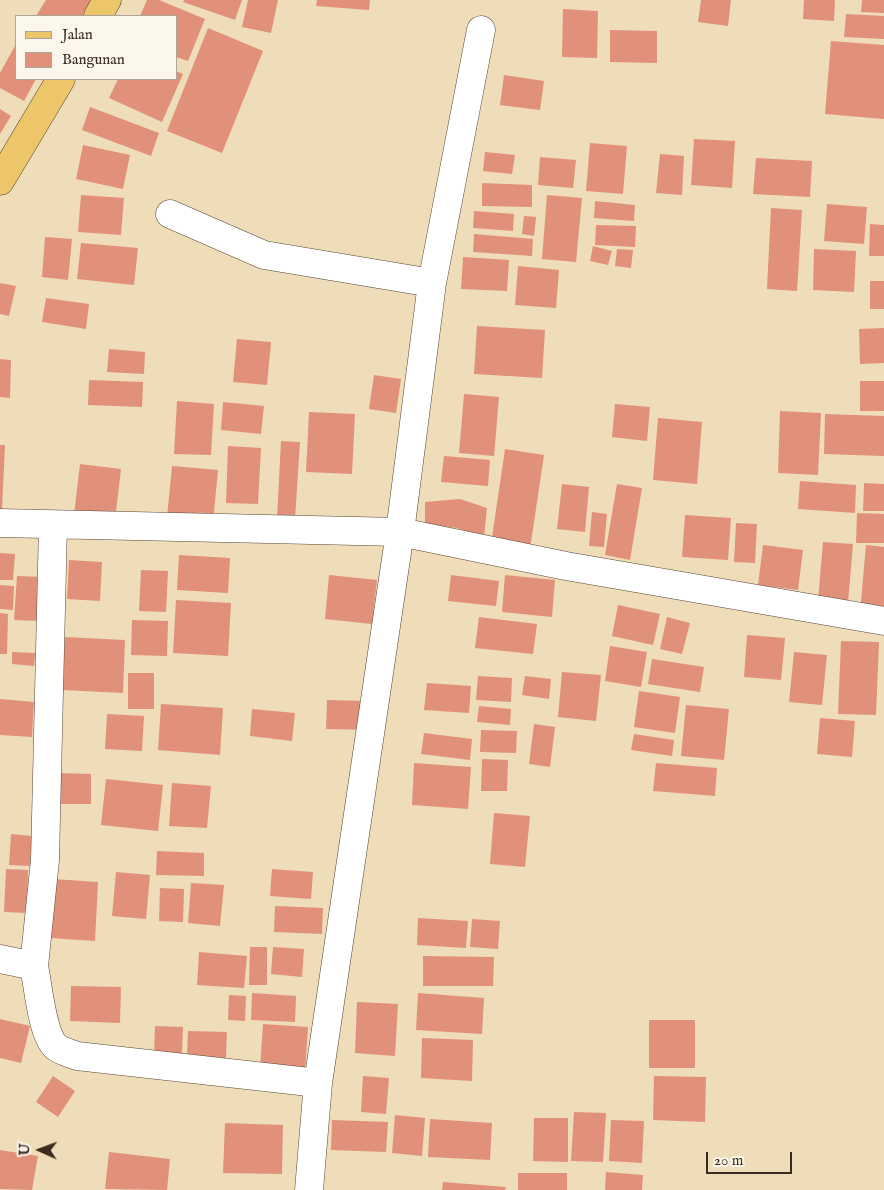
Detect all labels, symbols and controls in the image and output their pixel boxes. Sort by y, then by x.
legend [15,15,178,80]
text: Jalan [62,25,93,44]
text: Bangunan [62,50,125,69]
north arrow [15,1125,65,1175]
scale bar [709,1142,795,1174]
text: U [16,1143,34,1156]
text: 20 m [714,1151,743,1170]

